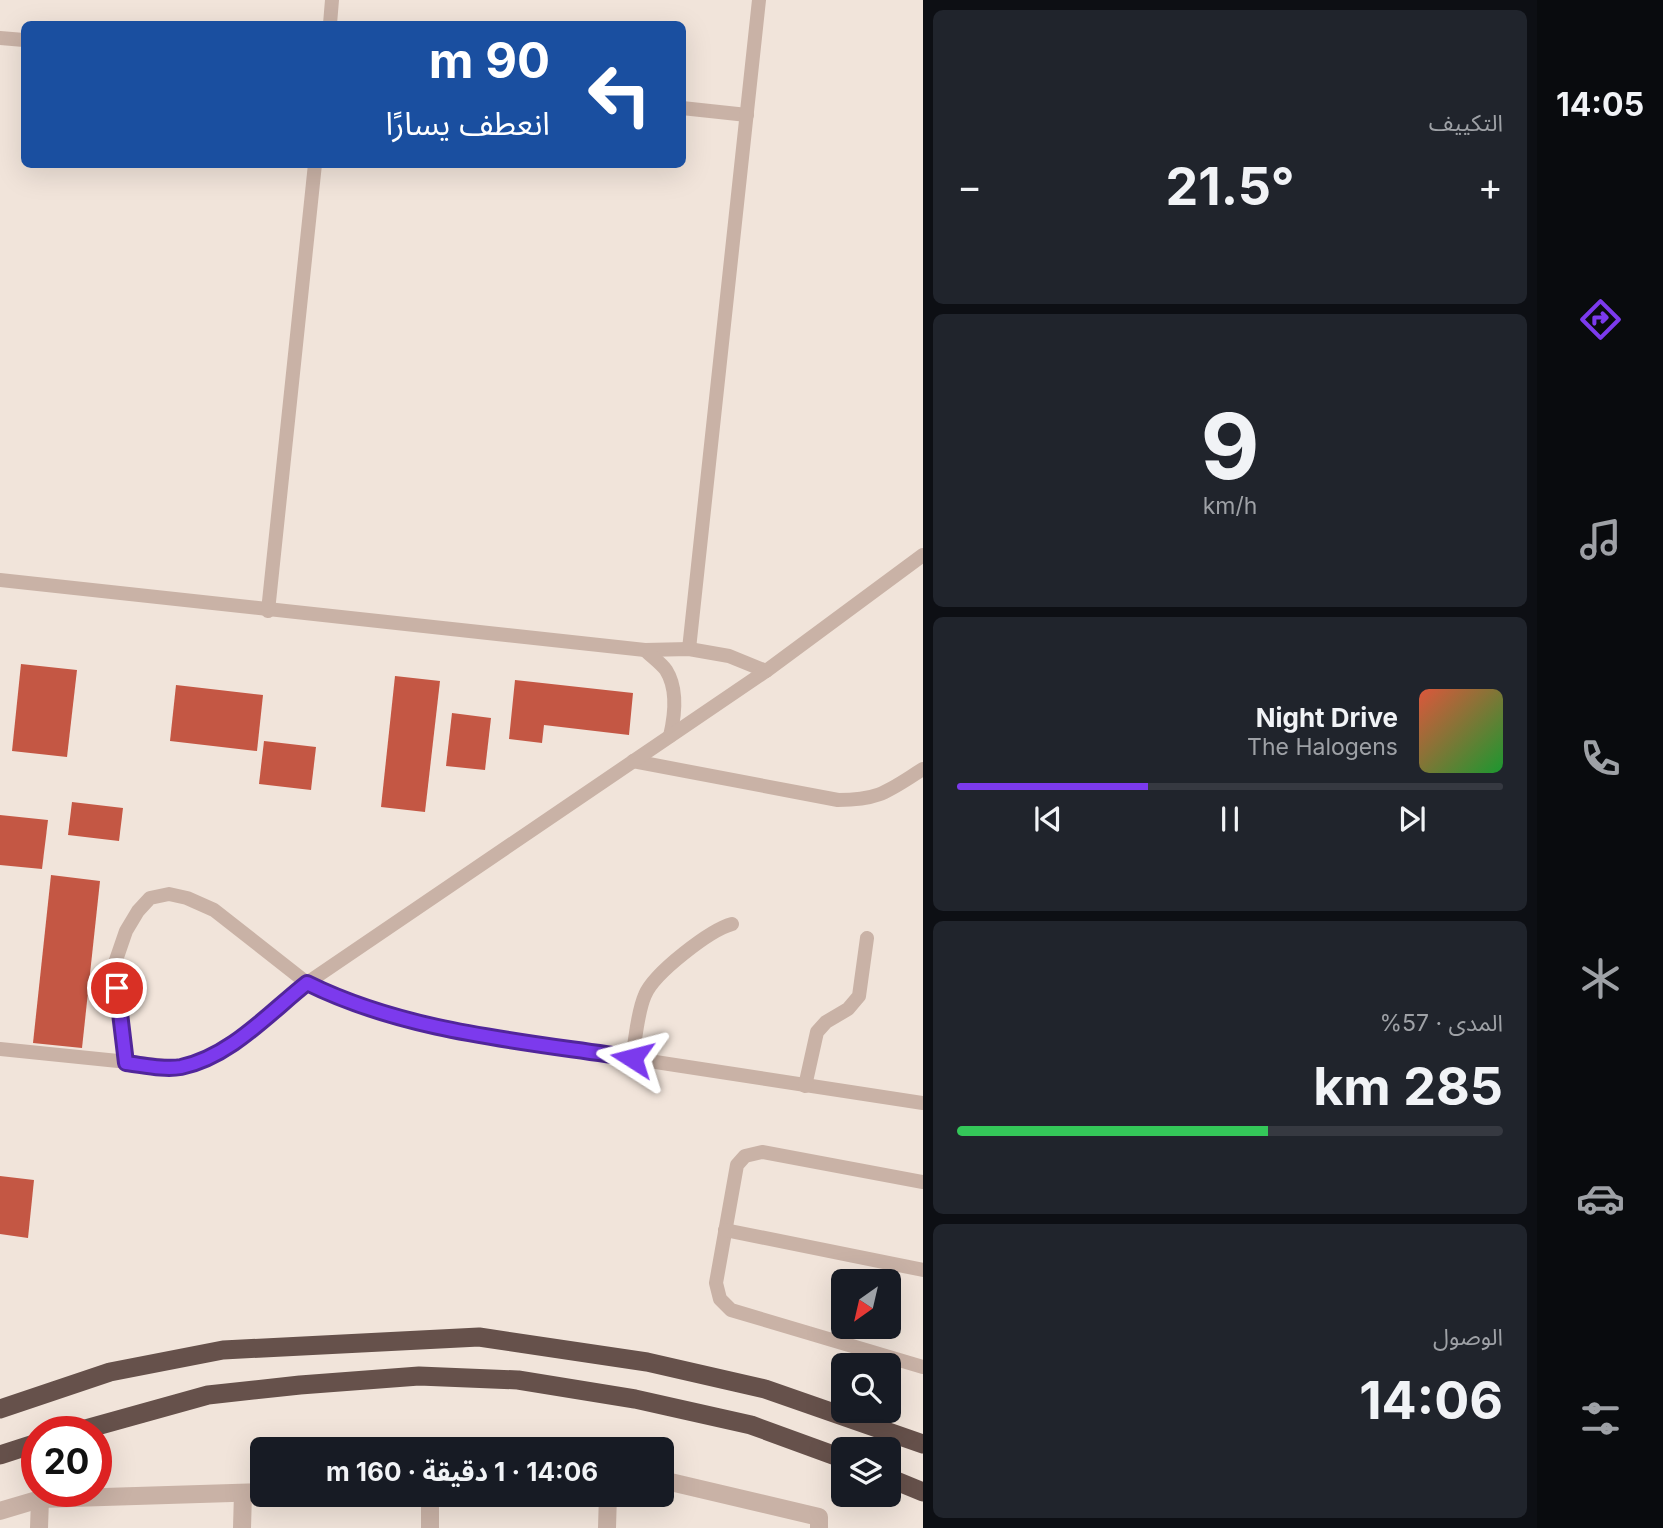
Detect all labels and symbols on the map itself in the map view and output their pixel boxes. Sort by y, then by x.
pin [87,958,147,1018]
position arrow [595,1021,669,1095]
north arrow [831,1269,901,1339]
speed limit sign: 20 [21,1416,112,1507]

